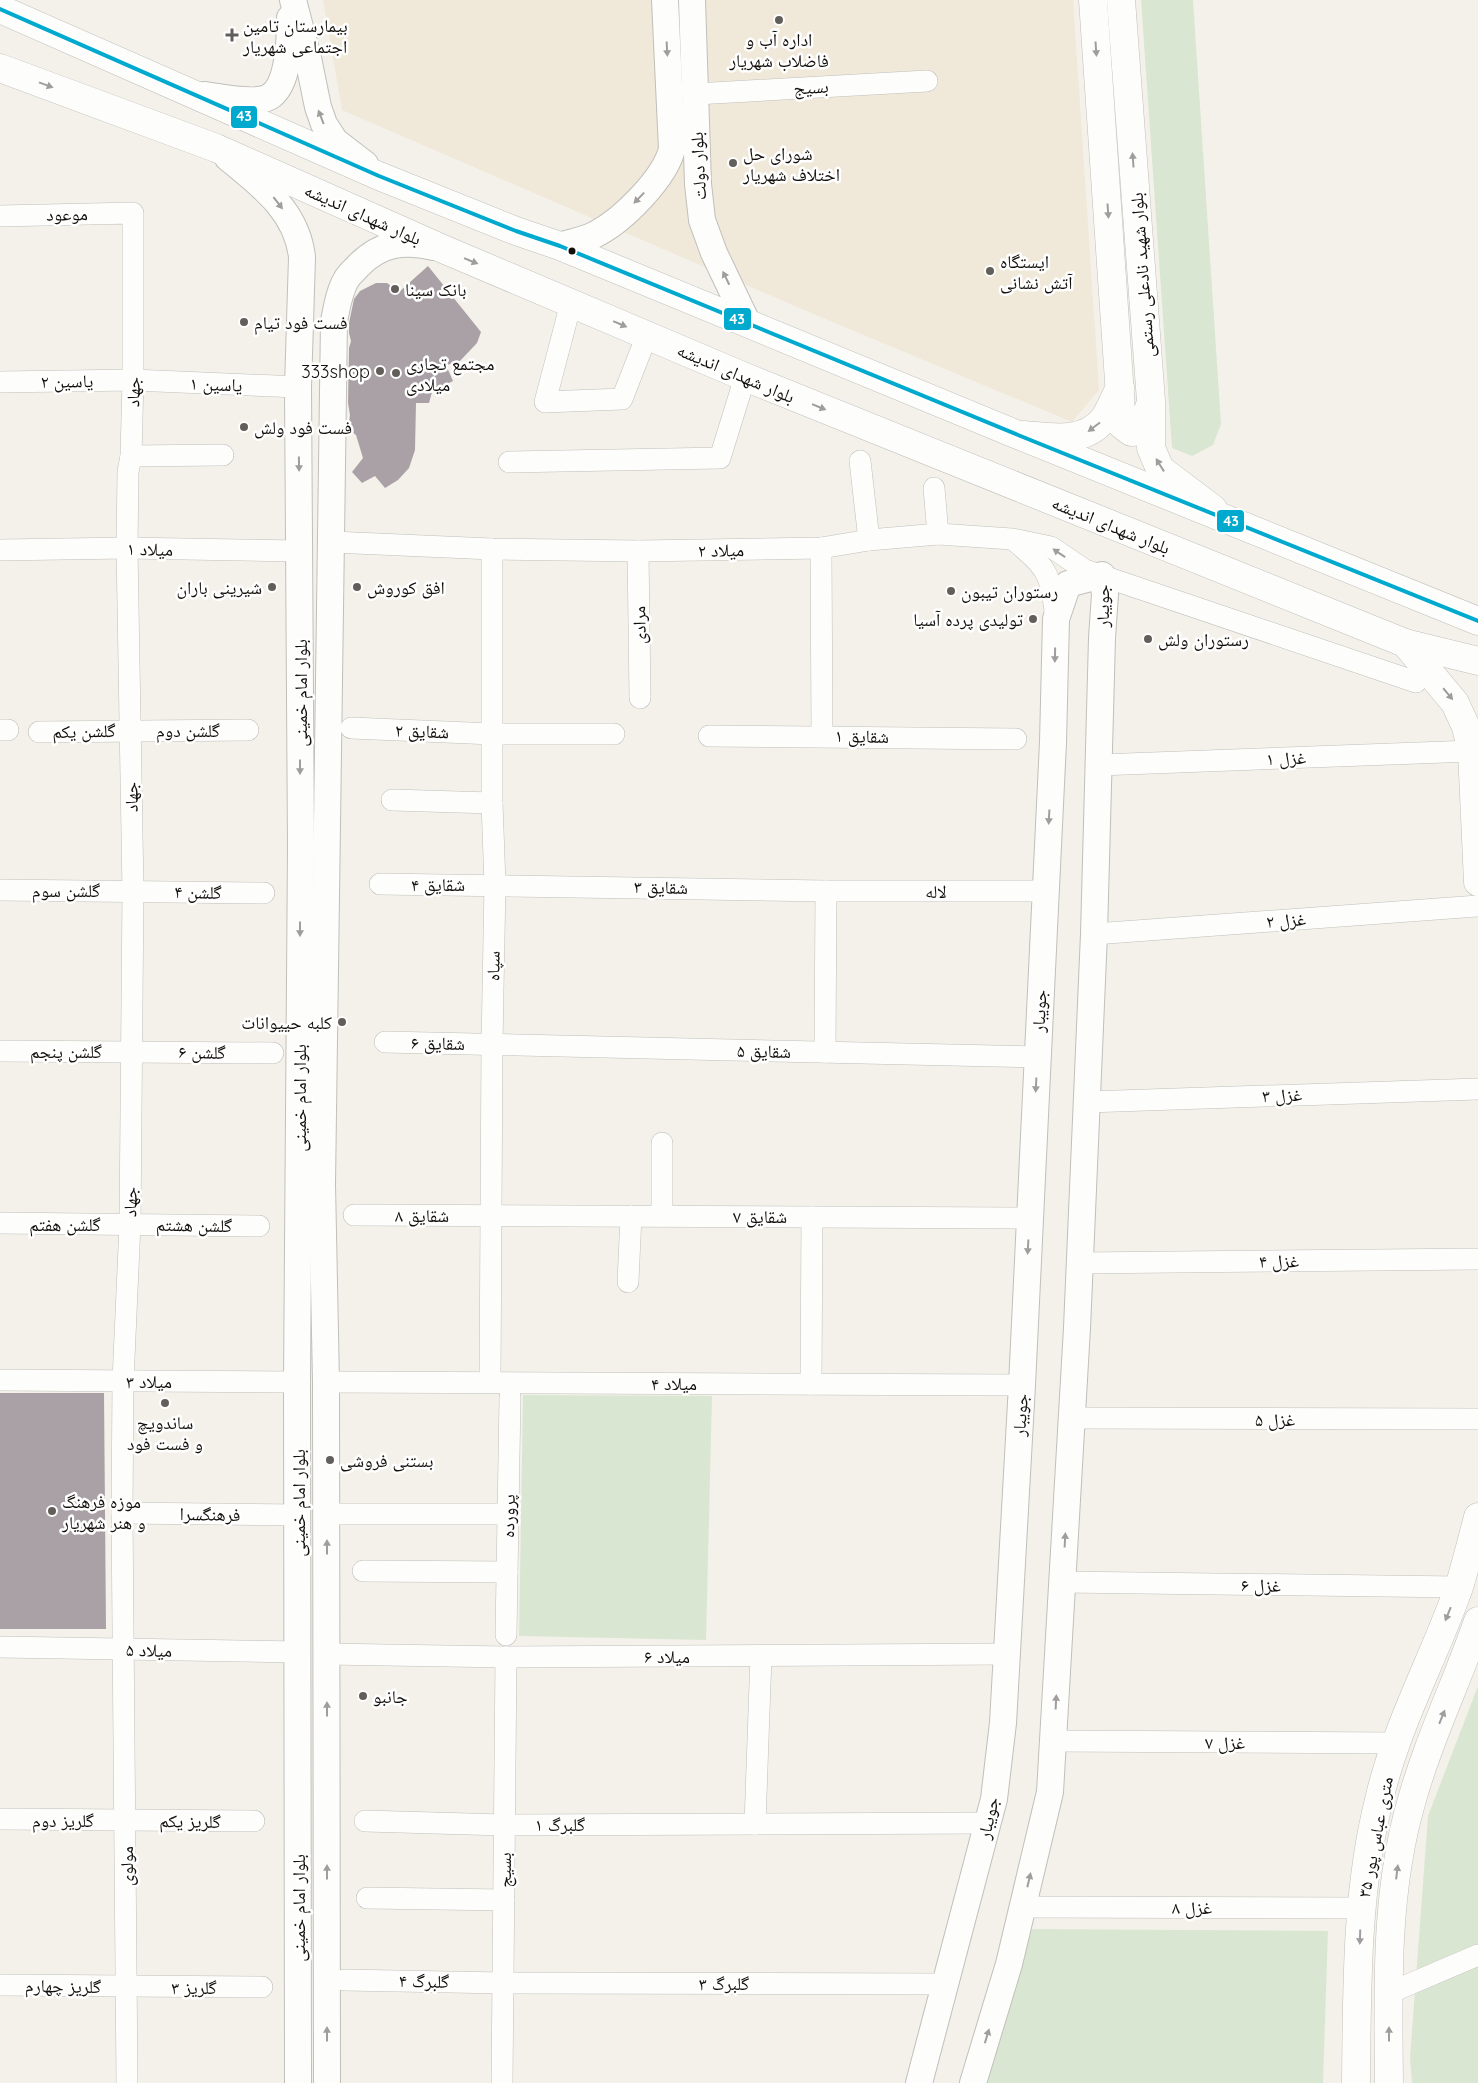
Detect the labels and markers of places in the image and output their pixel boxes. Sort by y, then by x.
place label: بیمارستان تامین اجتماعی شهریار [242,14,348,58]
marker: اداره آب و فاضلاب شهریار [773,14,785,26]
marker: بیمارستان تامین اجتماعی شهریار [225,28,239,42]
place label: اداره آب و فاضلاب شهریار [728,28,829,72]
place label: شورای حل اختلاف شهریار [742,142,840,186]
marker: شورای حل اختلاف شهریار [727,157,739,169]
unlabelled marker [567,246,577,256]
place label: ایستگاه آتش نشانی [1000,250,1073,294]
marker: ایستگاه آتش نشانی [984,265,996,277]
place label: بانک سینا [405,278,467,301]
marker: بانک سینا [389,283,401,295]
place label: فست فود تیام [254,311,347,335]
marker: فست فود تیام [238,316,250,328]
place label: مجتمع تجاری میلادی [406,352,494,396]
place label: 333shop [301,360,370,383]
marker: 333shop [374,365,386,377]
marker: مجتمع تجاری میلادی [390,367,402,379]
place label: فست فود ولش [254,416,352,439]
marker: فست فود ولش [238,421,250,433]
place label: شیرینی باران [176,576,262,599]
place label: افق کوروش [367,576,445,599]
place label: رستوران تیبون [961,580,1058,603]
marker: شیرینی باران [266,581,278,593]
marker: افق کوروش [351,581,363,593]
marker: رستوران تیبون [945,585,957,597]
place label: تولیدی پرده آسیا [913,608,1023,631]
marker: تولیدی پرده آسیا [1027,613,1039,625]
place label: رستوران ولش [1158,628,1249,651]
marker: رستوران ولش [1142,633,1154,645]
place label: کلبه حییوانات [241,1011,333,1034]
marker: کلبه حییوانات [336,1016,348,1028]
marker: ساندویچ و فست فود [159,1397,171,1409]
place label: ساندویچ و فست فود [127,1411,203,1455]
place label: بستنی فروشی [340,1449,433,1472]
marker: بستنی فروشی [324,1454,336,1466]
place label: موزه فرهنگ و هنر شهریار [61,1490,146,1534]
marker: موزه فرهنگ و هنر شهریار [46,1505,58,1517]
place label: جانبو [373,1685,408,1708]
marker: جانبو [357,1690,369,1702]

